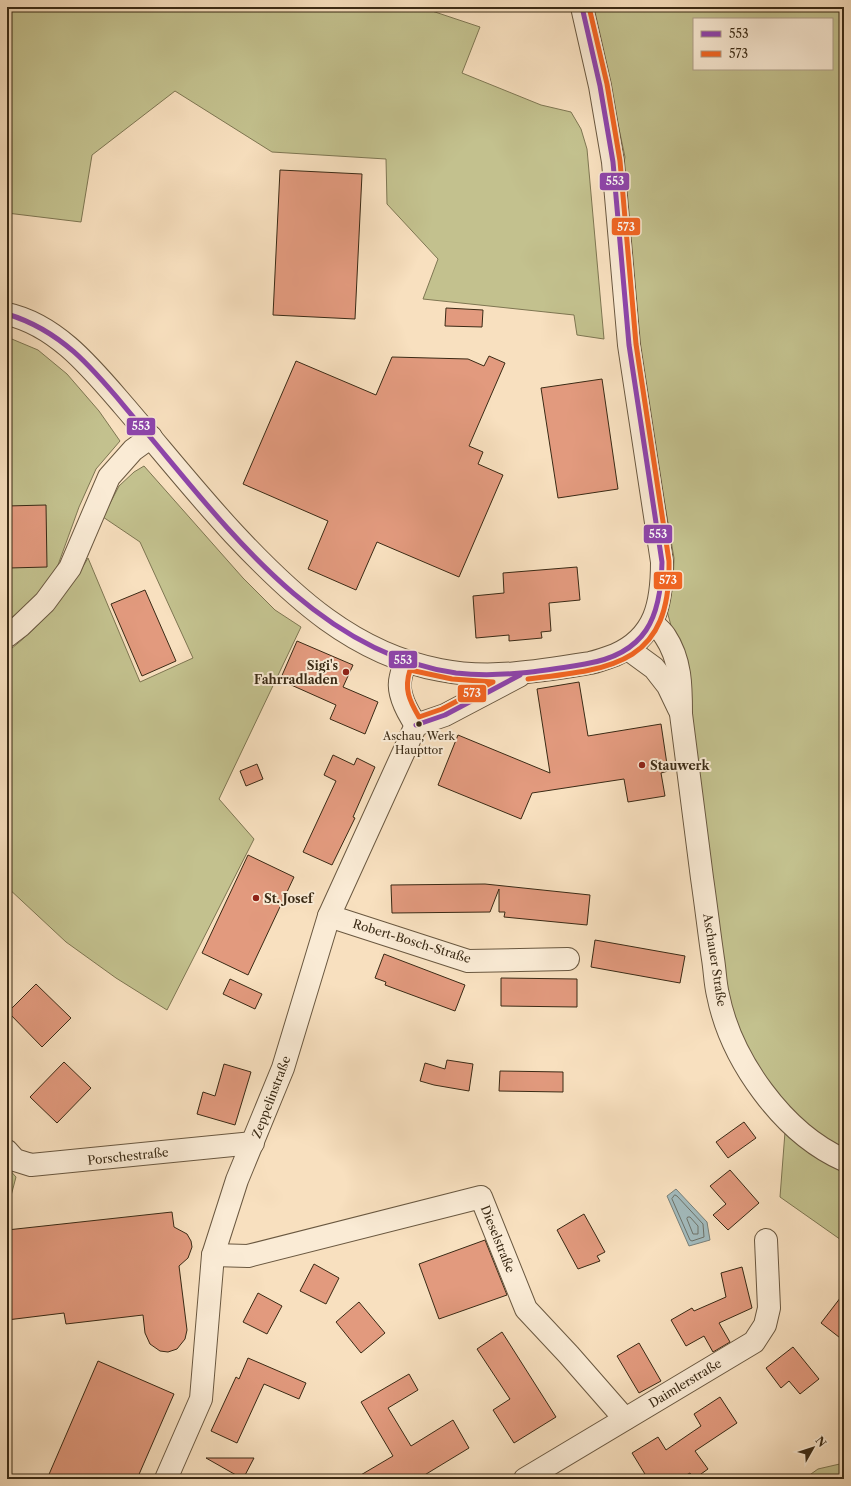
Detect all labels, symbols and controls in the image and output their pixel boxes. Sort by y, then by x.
legend [693,18,833,70]
text: 553 [729,26,749,41]
text: 573 [729,46,748,61]
line badge: 553 [599,172,630,191]
text: 553 [606,174,624,188]
line badge: 573 [611,217,641,236]
text: 573 [617,220,635,234]
line badge: 553 [126,417,156,436]
text: 553 [132,419,150,433]
line badge: 553 [643,524,673,544]
text: 553 [649,527,667,541]
line badge: 573 [653,571,683,590]
text: 573 [659,573,677,587]
line badge: 553 [388,650,418,669]
text: 553 [394,653,412,667]
place label: Sigi's Fahrradladen [254,658,339,687]
marker: Sigi's Fahrradladen [341,667,351,677]
line badge: 573 [457,684,487,703]
text: 573 [463,686,481,700]
marker: Aschau, Werk Haupttor [414,719,424,729]
place label: Aschau, Werk Haupttor [382,729,456,757]
place label: Stauwerk [650,758,710,773]
marker: Stauwerk [637,760,647,770]
place label: St. Josef [264,891,315,906]
marker: St. Josef [251,893,261,903]
street label: Aschauer Straße [700,911,730,1008]
street label: Robert-Bosch-Straße [351,916,473,966]
street label: Zeppelinstraße [248,1054,294,1140]
street label: Porschestraße [87,1144,170,1168]
street label: Dieselstraße [478,1203,518,1275]
street label: Daimlerstraße [646,1355,724,1411]
north arrow [793,1428,833,1468]
text: N [812,1434,829,1450]

